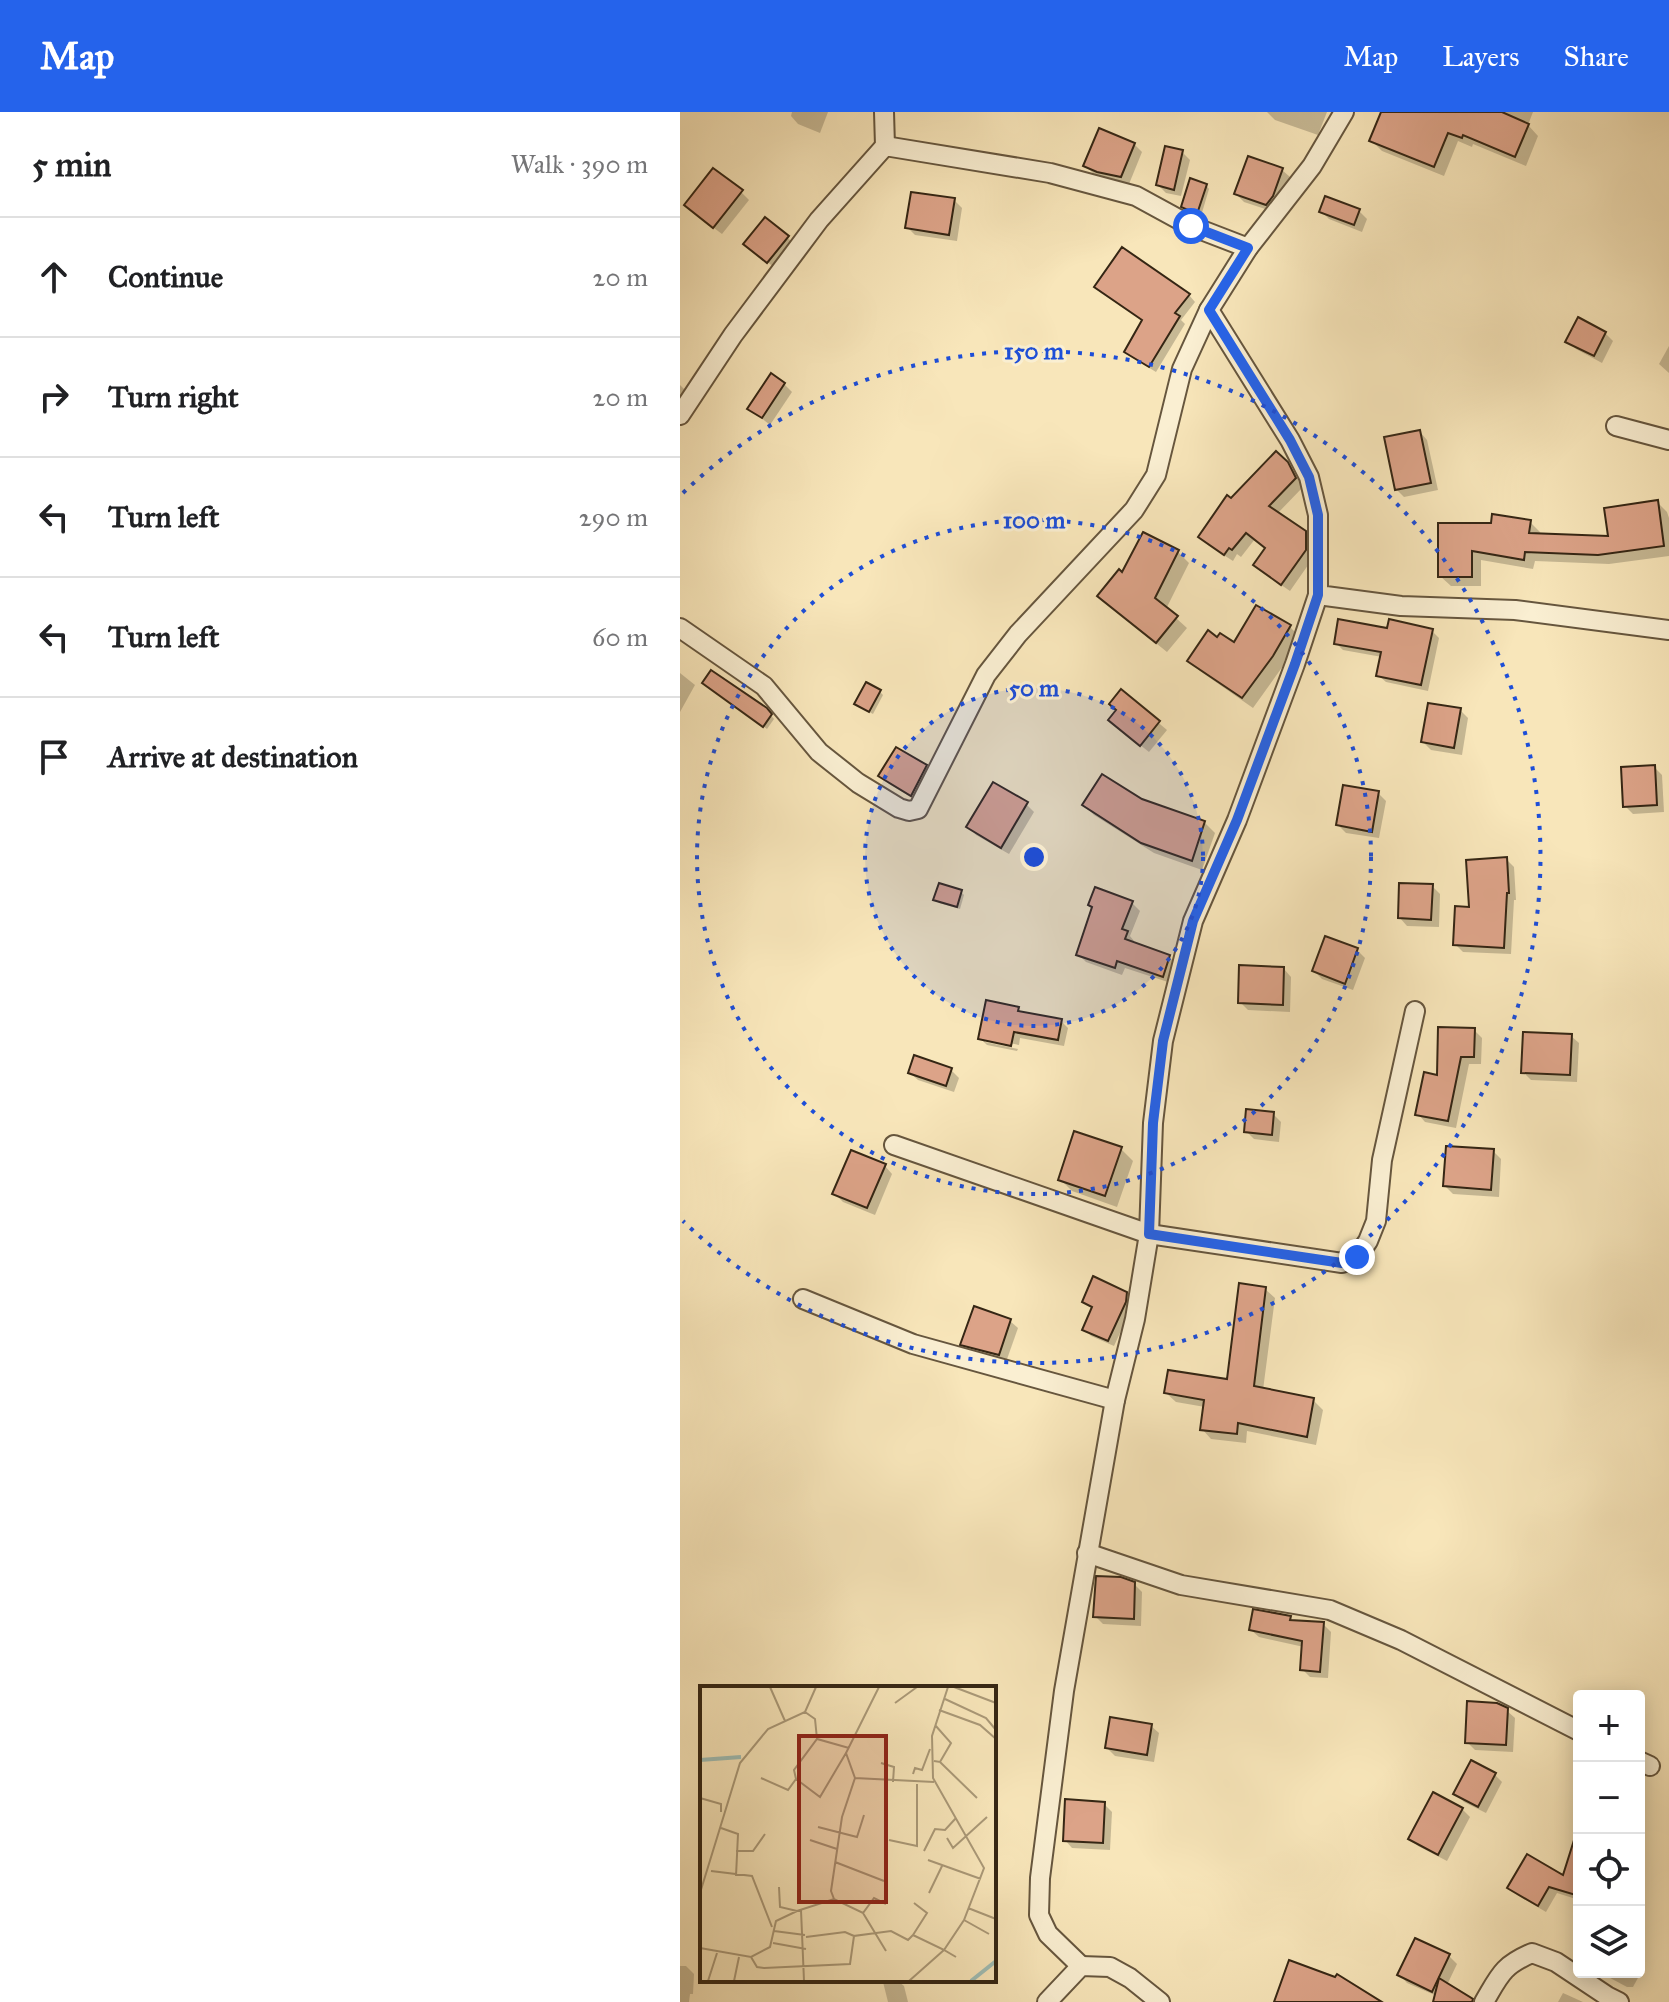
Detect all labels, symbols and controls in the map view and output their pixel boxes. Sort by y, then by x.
text: Map [40,33,114,79]
text: Map [1343,39,1398,74]
text: Layers [1442,39,1520,74]
text: Share [1564,39,1629,74]
text: 5 min [32,144,111,185]
text: Walk · 390 m [511,148,648,180]
route start [1173,208,1209,244]
icon: ahead [32,255,76,299]
text: Continue [108,259,223,295]
text: 20 m [593,261,648,293]
text: 150 m [1004,336,1065,366]
icon: right [32,375,76,419]
text: Turn right [108,379,239,415]
text: 20 m [593,381,648,413]
icon: left [32,495,76,539]
text: Turn left [108,499,219,535]
text: 290 m [579,501,648,533]
text: 100 m [1003,505,1066,535]
icon: left [32,615,76,659]
text: Turn left [108,619,219,655]
text: 60 m [592,621,648,653]
text: 50 m [1009,673,1060,703]
icon: arrive [32,735,76,779]
text: Arrive at destination [108,739,358,775]
centre of rings [1020,843,1048,871]
route end [1339,1239,1375,1275]
inset map [700,1686,996,1982]
map controls [1573,1690,1645,1978]
button: + [1573,1690,1645,1762]
button: − [1573,1762,1645,1834]
button: locate [1573,1834,1645,1906]
button: layers [1573,1906,1645,1978]

